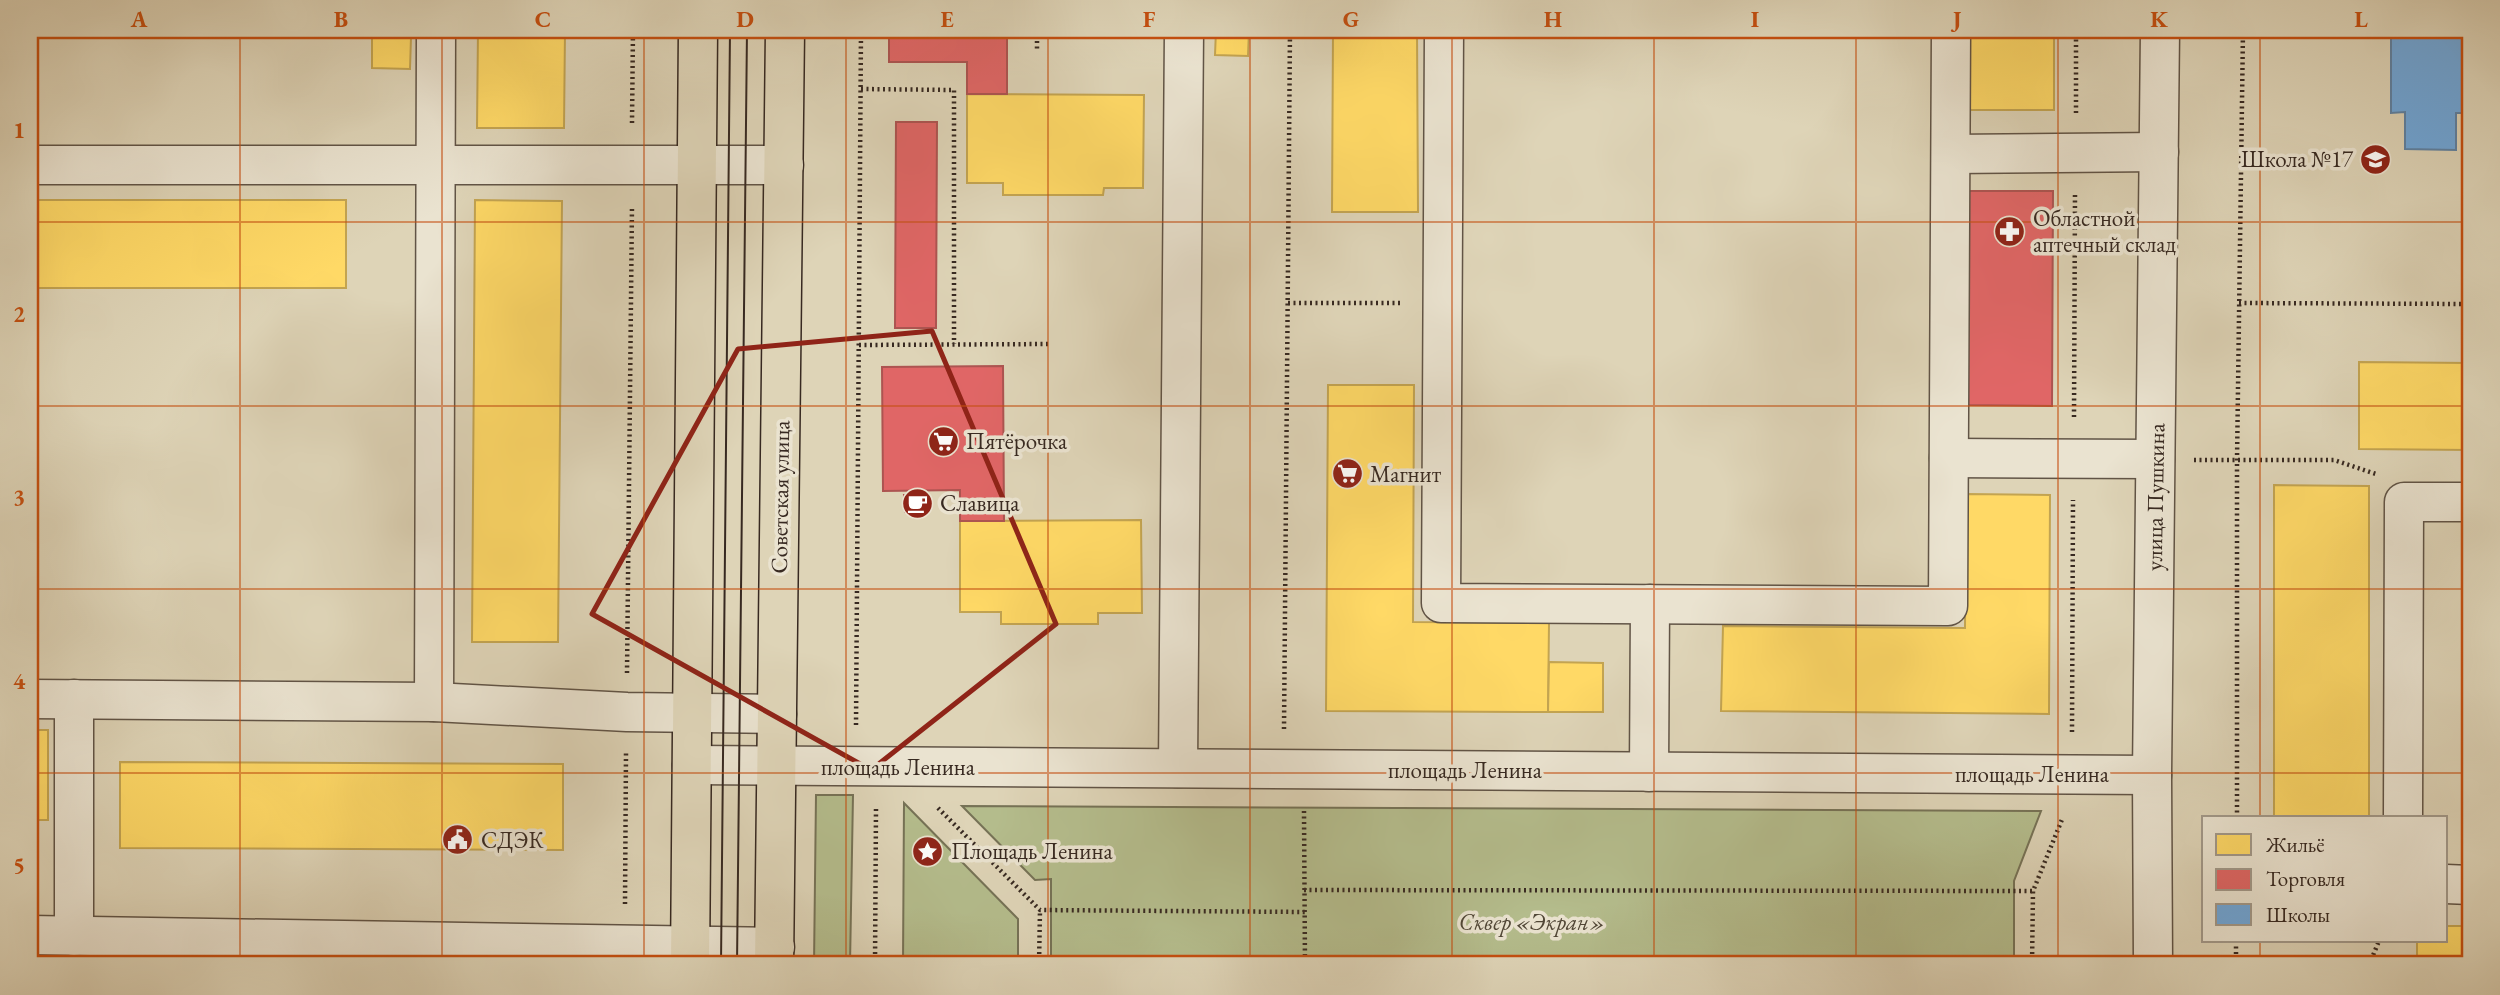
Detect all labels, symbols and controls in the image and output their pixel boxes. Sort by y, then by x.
text: A [130,4,148,34]
text: B [334,4,348,34]
text: C [535,4,551,34]
text: D [736,4,754,34]
text: E [940,4,954,34]
text: F [1143,4,1156,34]
text: G [1343,4,1359,34]
text: H [1544,4,1562,34]
text: I [1751,4,1759,34]
text: J [1951,4,1962,34]
text: K [2150,4,2168,34]
text: L [2354,4,2368,34]
text: 1 [13,115,25,145]
school or university icon: Школа №17 [2359,142,2393,176]
place label: Школа №17 [2241,144,2354,174]
place label: Областной аптечный склад [2033,203,2176,259]
pharmacy icon: Областной аптечный склад [1993,214,2027,248]
text: 2 [13,299,25,329]
street label: Советская улица [764,419,796,574]
street label: улица Пушкина [2139,422,2171,571]
supermarket icon: Пятёрочка [926,424,960,458]
place label: Пятёрочка [966,426,1068,456]
supermarket icon: Магнит [1330,457,1364,491]
place label: Магнит [1370,459,1442,489]
text: 3 [13,482,25,512]
cafe icon: Славица [900,486,934,520]
place label: Славица [940,488,1020,518]
text: 4 [13,666,26,696]
street label: площадь Ленина [821,752,976,782]
street label: площадь Ленина [1388,755,1543,785]
street label: площадь Ленина [1955,759,2110,789]
legend [2202,816,2448,942]
public building icon: СДЭК [441,823,475,857]
place label: СДЭК [481,825,545,855]
text: Жильё [2265,831,2325,858]
place icon: Площадь Ленина [911,834,945,868]
place label: Площадь Ленина [951,836,1113,866]
text: 5 [13,850,25,880]
text: Торговля [2266,865,2345,892]
text: Школы [2266,901,2330,928]
park label: Сквер «Экран» [1459,907,1605,937]

